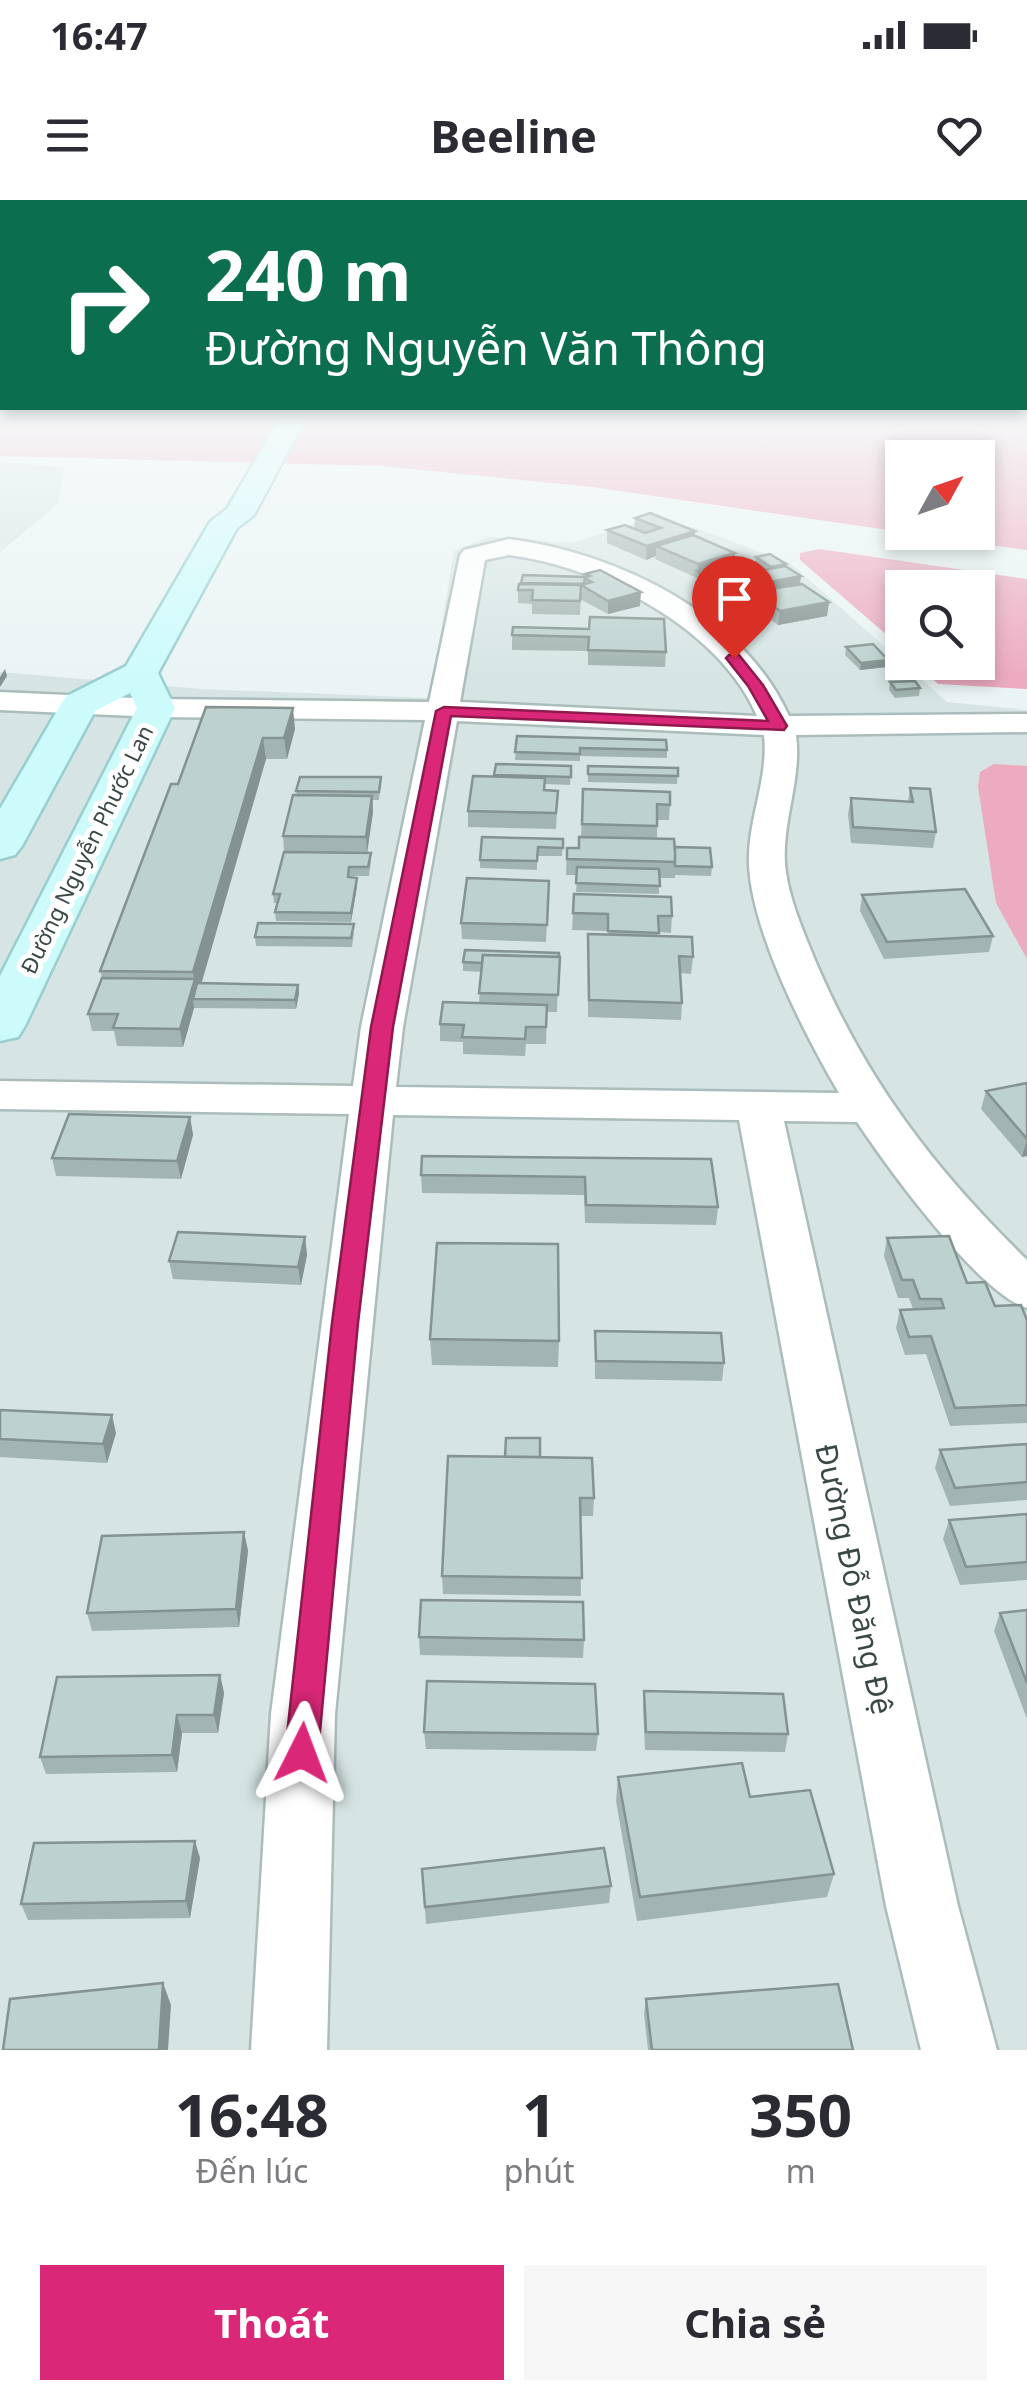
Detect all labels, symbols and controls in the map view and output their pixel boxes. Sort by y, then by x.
text: 16:47 [50,9,148,61]
text: Beeline [430,105,597,166]
icon: menu [40,108,95,163]
icon: heart [932,108,987,163]
text: 240 m [205,226,412,322]
icon: right [40,240,170,370]
text: Đường Nguyễn Văn Thông [205,317,767,378]
north arrow [885,440,995,550]
map controls [885,440,995,680]
pin [692,556,777,659]
button: search [885,570,995,680]
icon: arrive [707,571,762,626]
street label: Đường Nguyễn Phước Lan [13,720,159,978]
street label: Đường Đỗ Đăng Đệ [806,1440,904,1718]
position arrow [250,1701,354,1805]
text: 16:48 [175,2073,329,2155]
text: 1 [522,2073,556,2155]
text: 350 [749,2073,852,2155]
text: Đến lúc [195,2149,308,2192]
text: phút [504,2149,574,2192]
text: m [786,2149,816,2192]
button: Thoát [40,2265,504,2380]
button: Chia sẻ [524,2265,987,2380]

